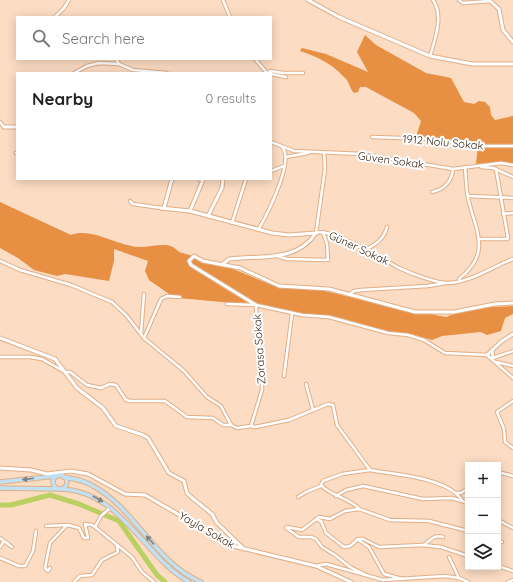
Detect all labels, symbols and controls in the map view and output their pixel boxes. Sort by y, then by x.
search box [16,16,272,60]
icon: search [30,27,52,49]
text: Search here [62,29,145,48]
text: Nearby [32,88,93,109]
text: 0 results [205,90,256,106]
street label: 1912 Nolu Sokak [402,131,484,153]
street label: Güven Sokak [357,148,425,172]
street label: Güner Sokak [327,228,391,268]
street label: Zorasa Sokak [250,313,268,385]
map controls [465,462,501,570]
button: + [465,462,501,498]
one-way arrow [22,475,34,482]
one-way arrow [92,496,104,503]
button: − [465,498,501,534]
street label: Yayla Sokak [177,508,237,552]
button: layers [465,534,501,570]
one-way arrow [145,535,155,545]

